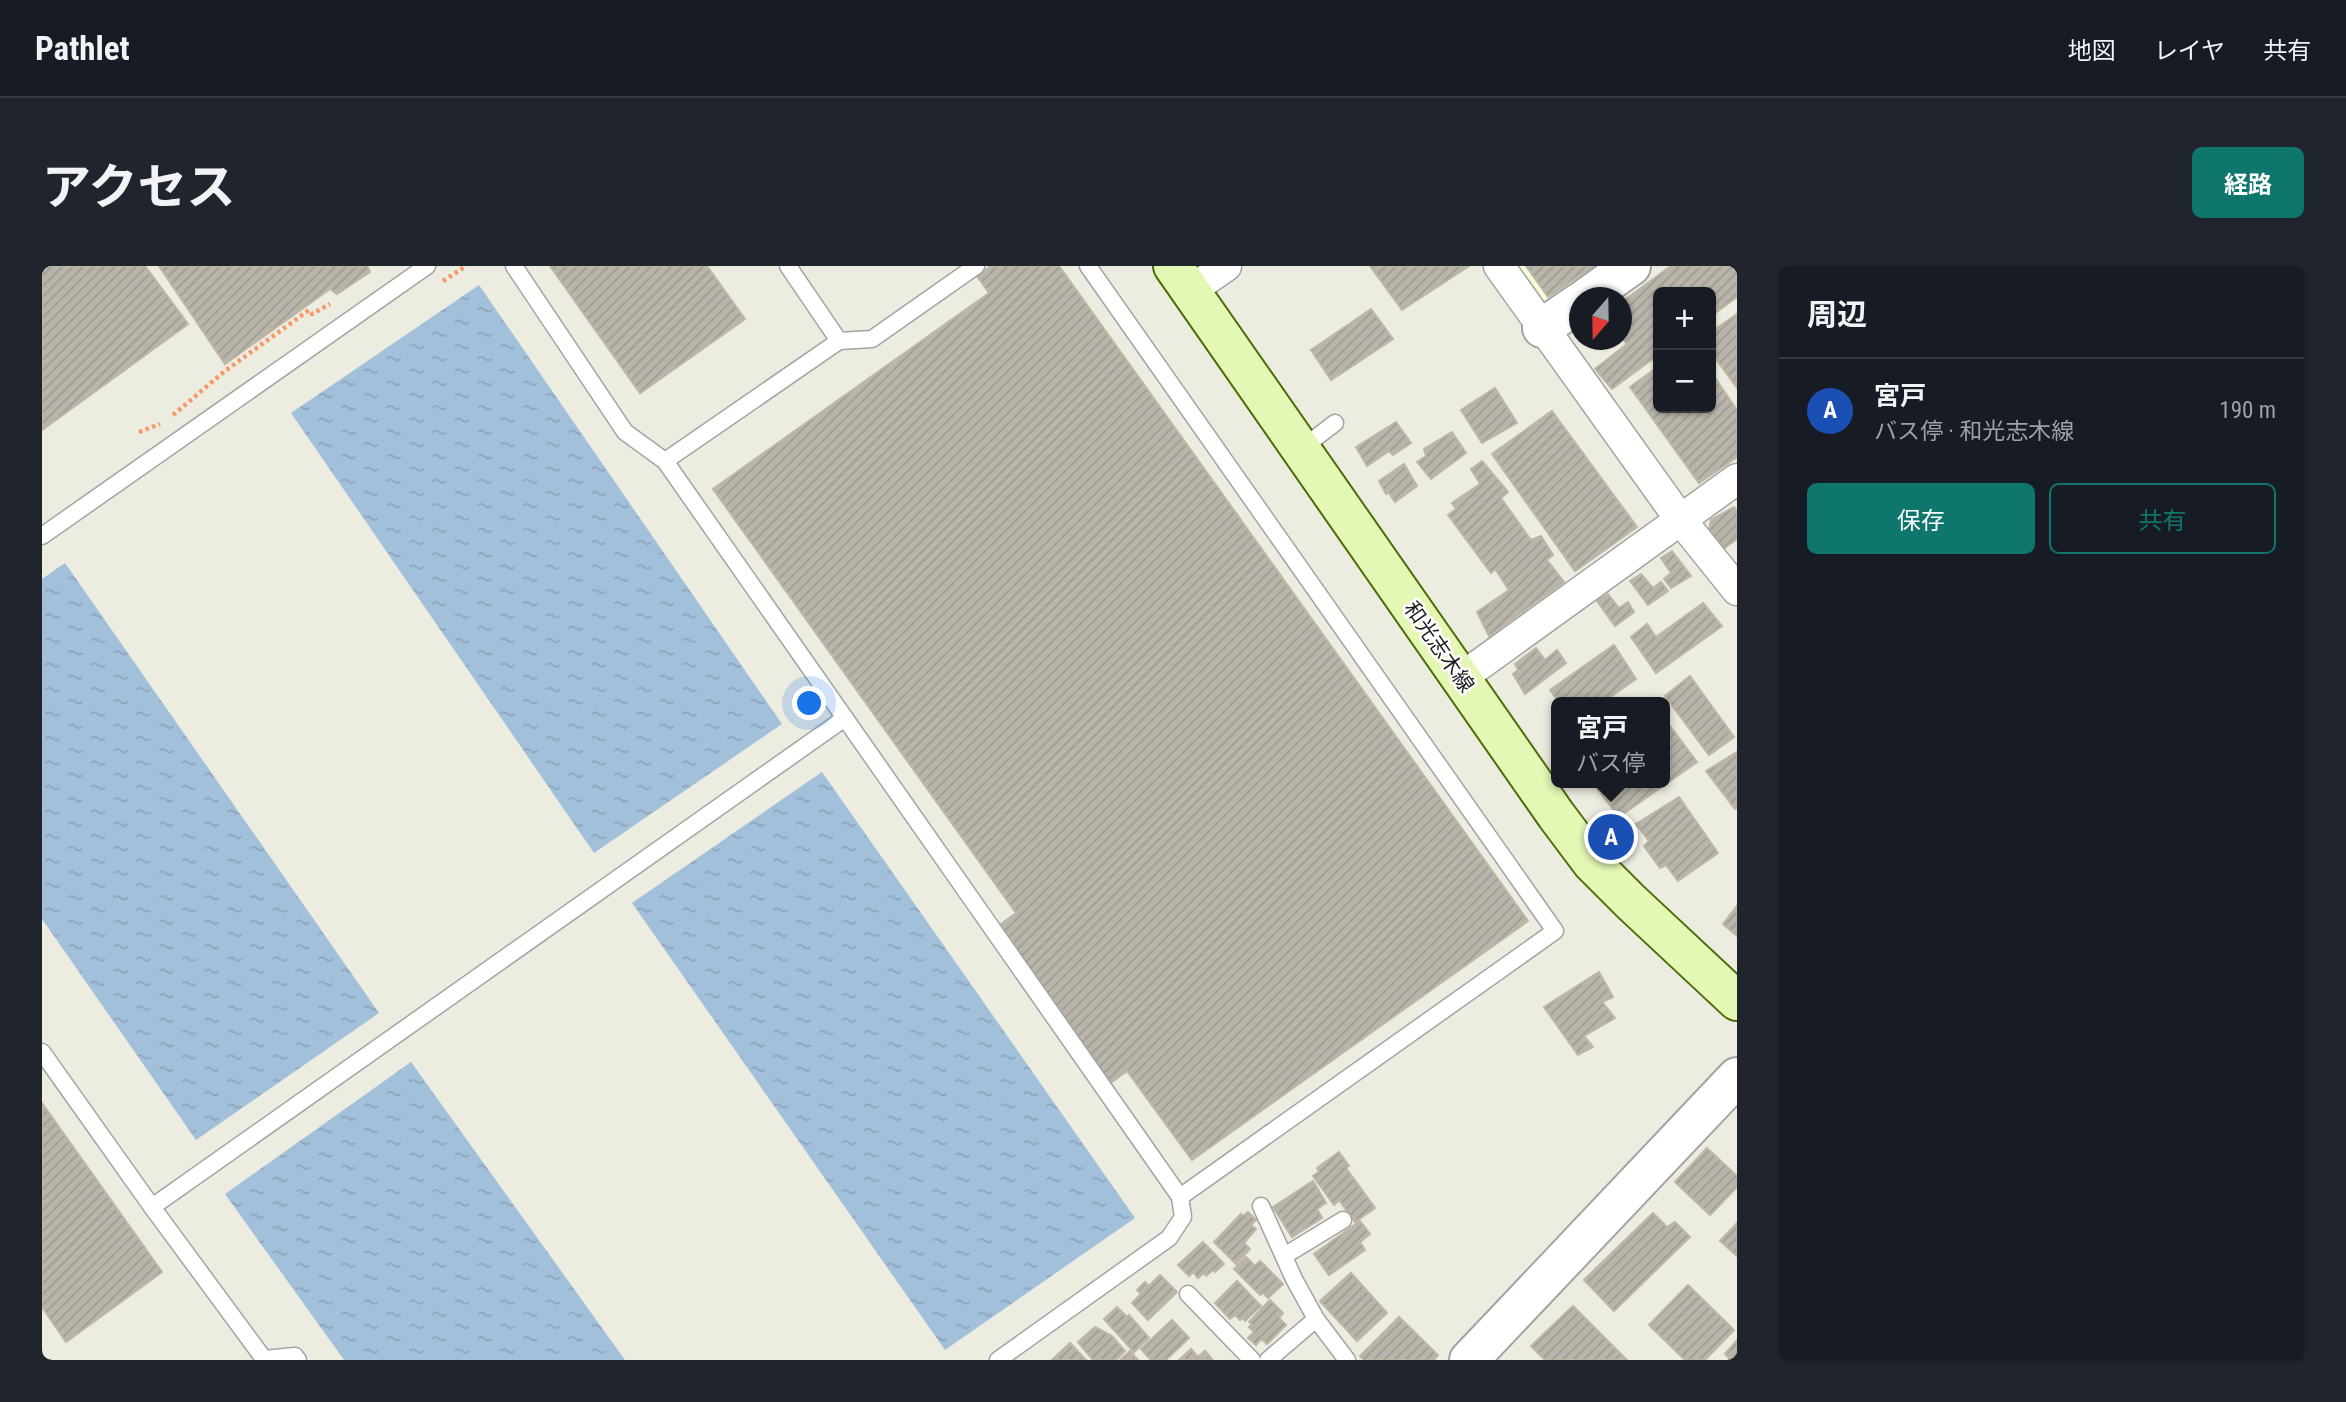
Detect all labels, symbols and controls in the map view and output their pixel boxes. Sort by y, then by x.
text: Pathlet [35,29,130,68]
text: 地図 [2068,37,2116,65]
text: レイヤ [2154,37,2225,65]
text: 共有 [2263,37,2311,65]
button: 経路 [2192,147,2304,218]
text: アクセス [42,159,236,216]
north arrow [1569,287,1632,350]
map controls [1653,287,1716,413]
button: + [1653,287,1716,350]
text: 周辺 [1807,297,1867,332]
button: − [1653,350,1716,413]
text: 宮戸 [1874,381,1926,411]
text: A [1823,397,1837,424]
text: 190 m [2219,397,2276,424]
text: バス停 · 和光志木線 [1874,418,2074,445]
button: 保存 [1807,483,2035,554]
button: 共有 [2049,483,2276,554]
street label: 和光志木線 [1399,597,1479,697]
your location [792,686,826,720]
popup [1551,697,1670,788]
text: 宮戸 [1576,713,1628,743]
text: バス停 [1576,750,1645,777]
pin: A [1588,811,1634,863]

